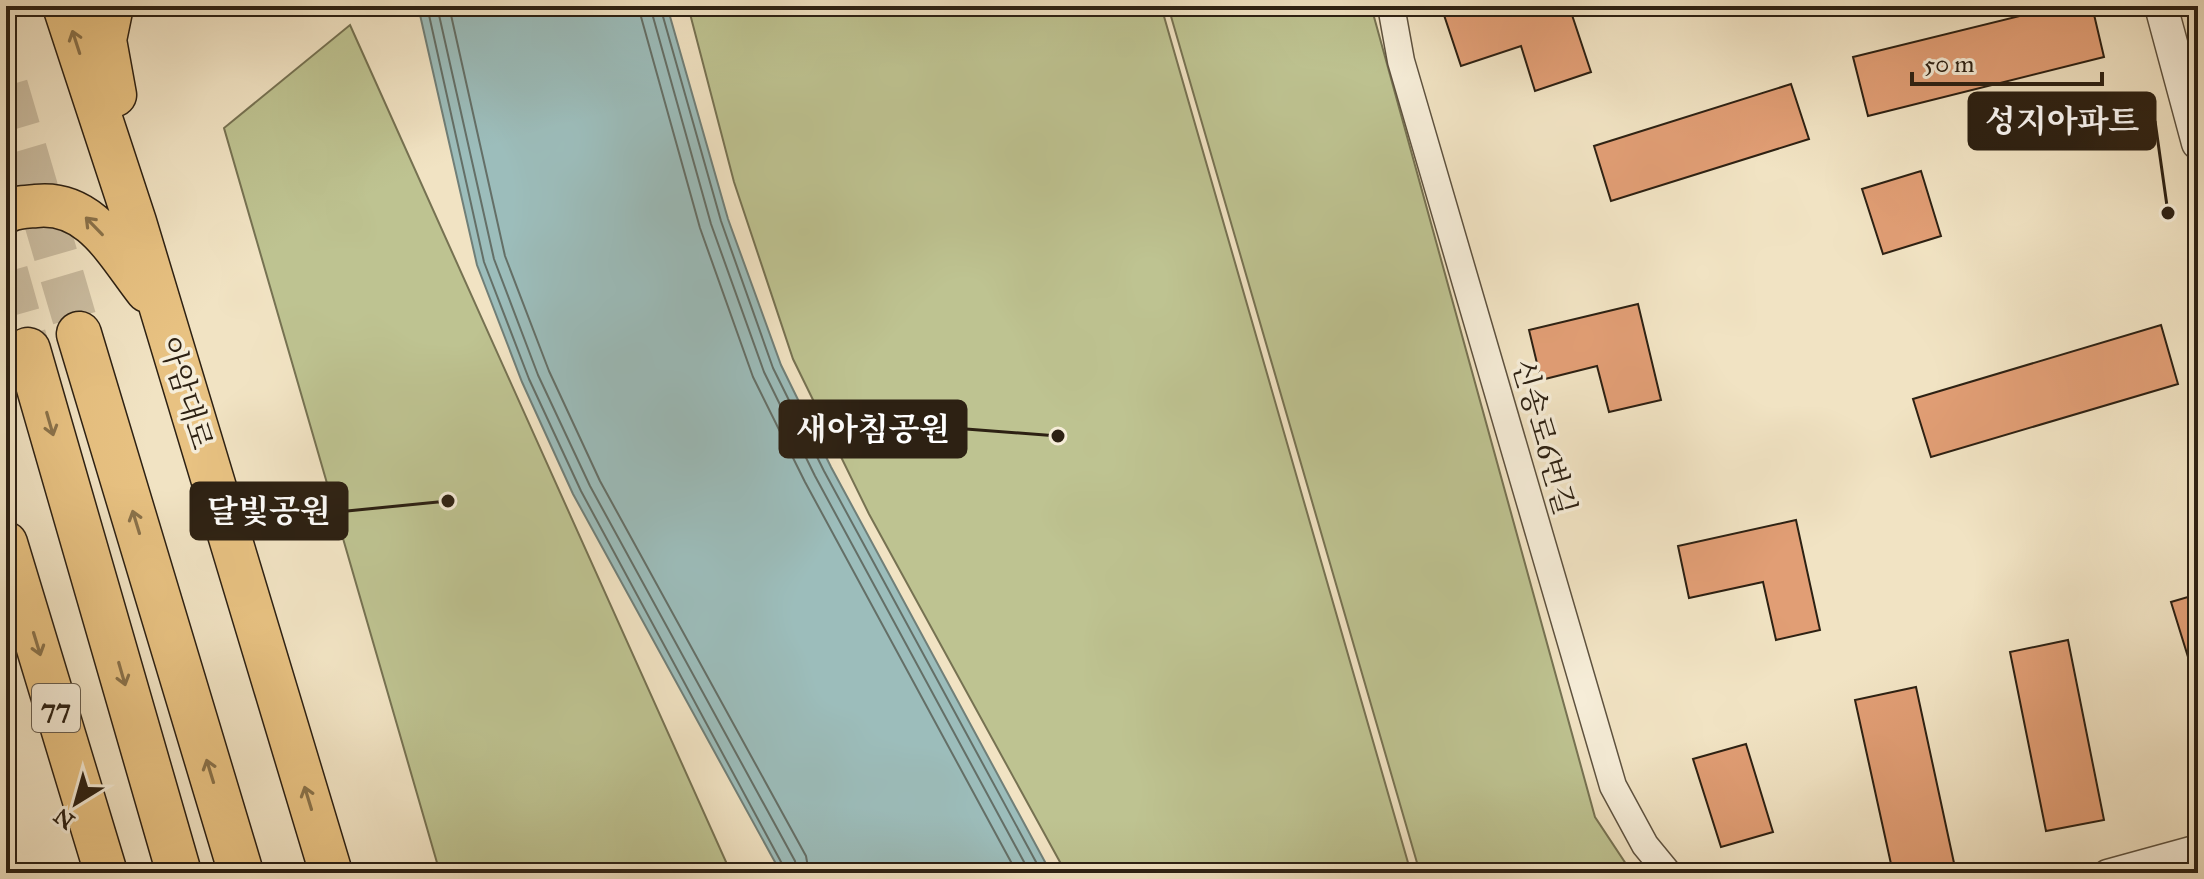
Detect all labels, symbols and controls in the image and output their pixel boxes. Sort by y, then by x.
one-way arrow [67,30,82,55]
scale bar [1912,36,2102,86]
text: 50 m [1924,49,1974,79]
callout: 성지아파트 [1969,93,2155,149]
text: 성지아파트 [1985,102,2139,141]
one-way arrow [84,216,104,236]
street label: 아암대로 [152,332,220,454]
street label: 신송로6번길 [1505,355,1583,519]
callout: 새아침공원 [780,401,966,457]
text: 새아침공원 [796,410,950,449]
one-way arrow [43,411,58,437]
callout: 달빛공원 [191,483,347,539]
text: 달빛공원 [207,492,331,531]
one-way arrow [128,510,143,536]
one-way arrow [30,631,45,657]
one-way arrow [115,661,130,687]
road number: 77 [32,684,80,732]
one-way arrow [202,759,217,785]
north arrow [36,763,116,843]
one-way arrow [300,786,315,812]
text: N [48,802,80,835]

